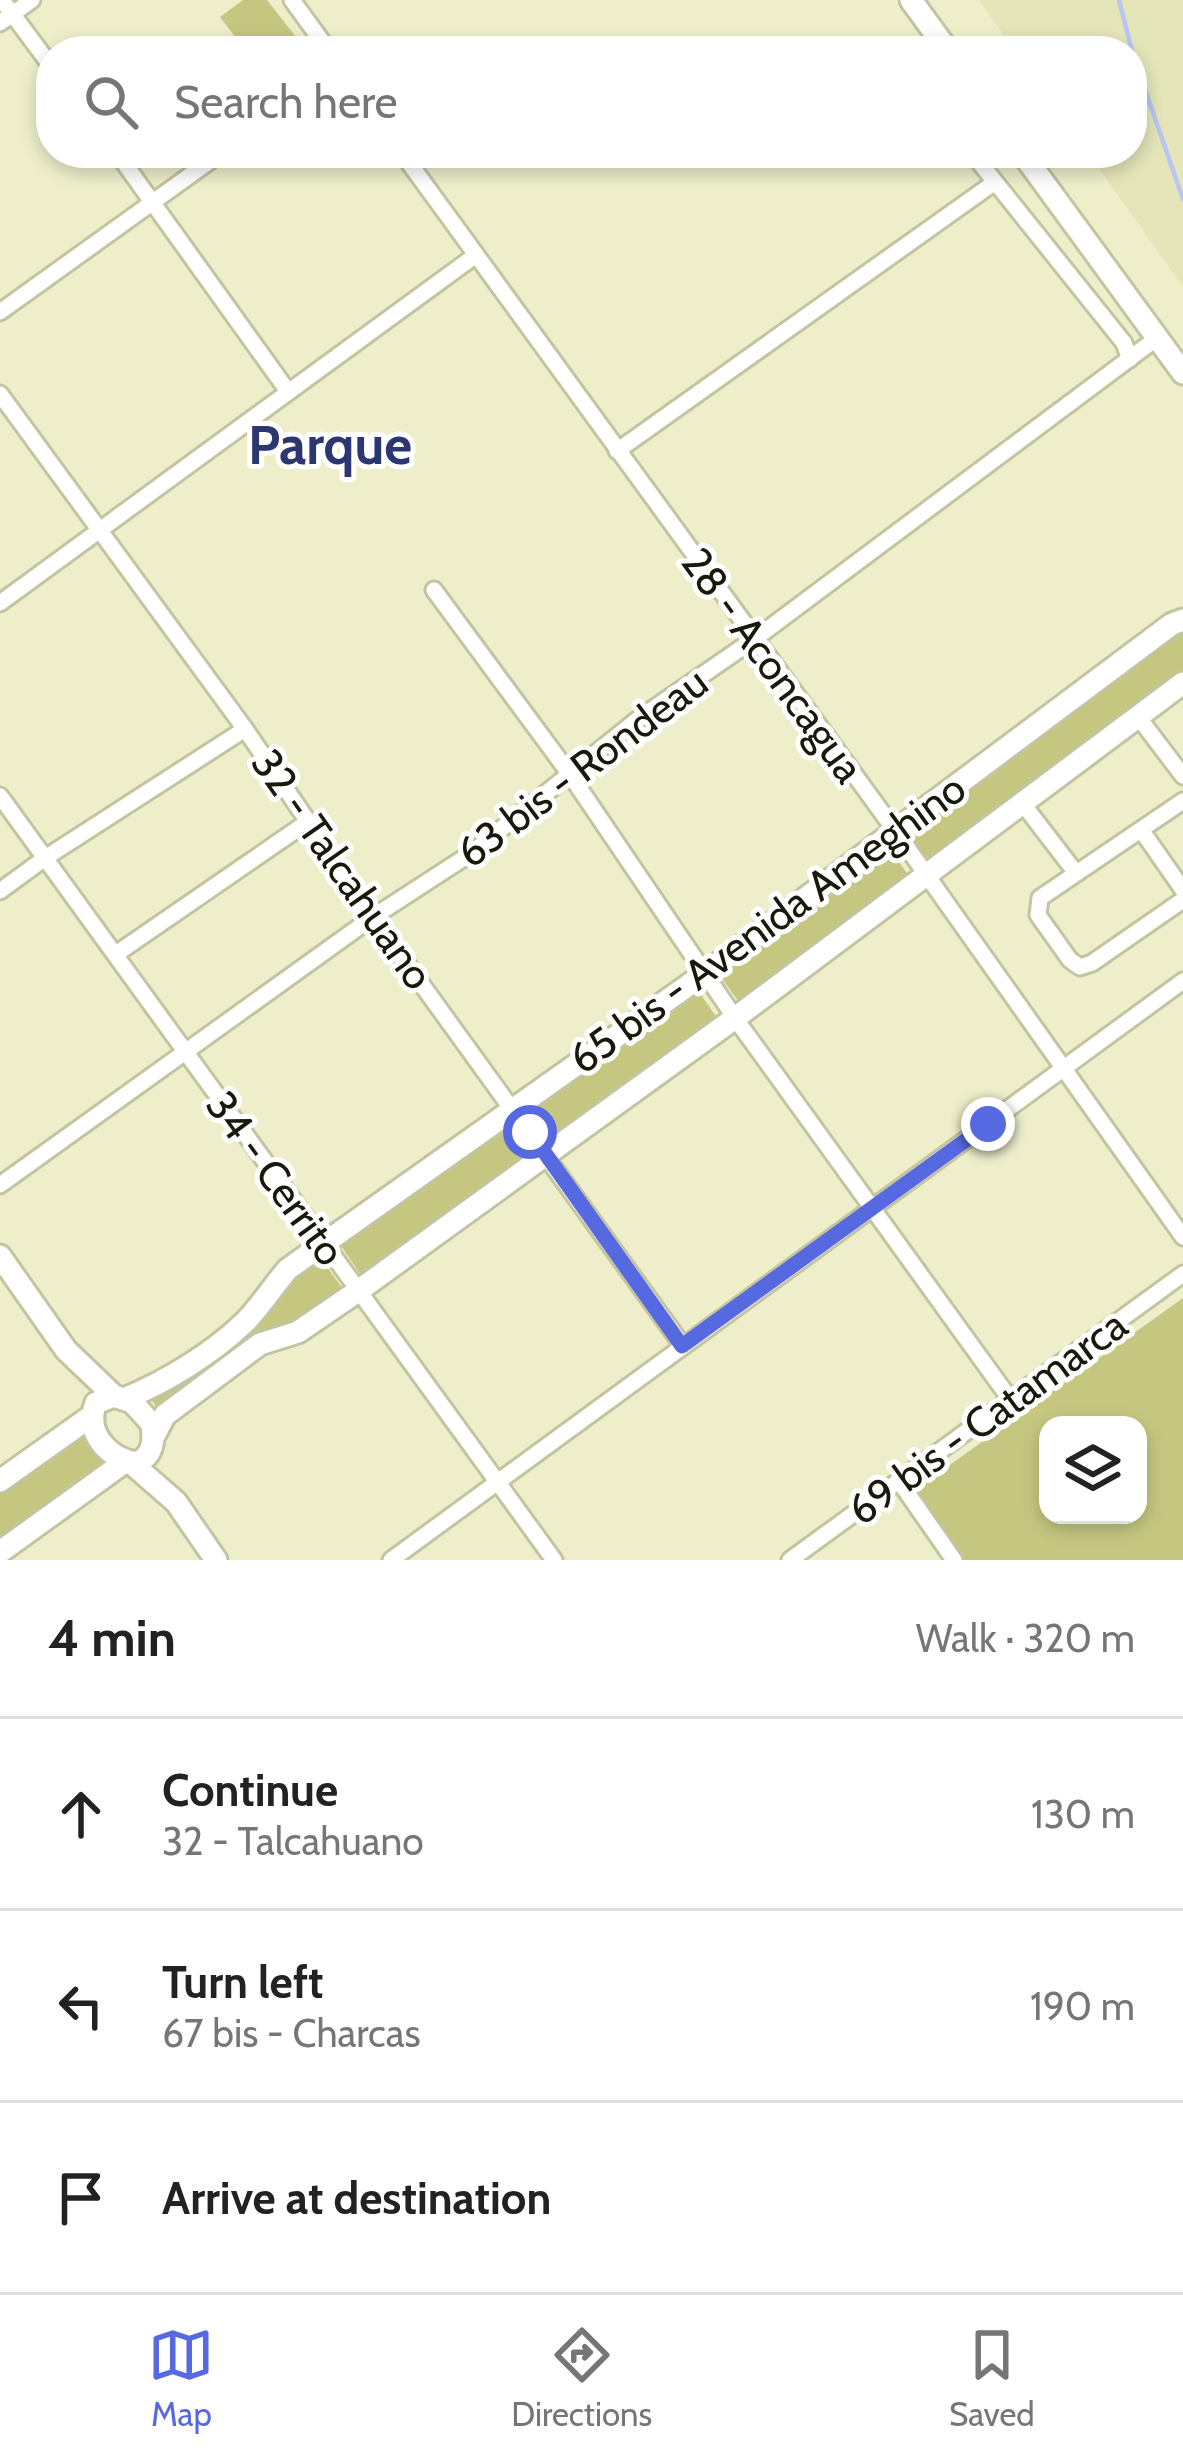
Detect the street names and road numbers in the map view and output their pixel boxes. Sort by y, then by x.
street label: 28 - Aconcagua [670,538,876,792]
street label: 63 bis - Rondeau [446,656,718,878]
street label: 32 - Talcahuano [241,739,445,999]
street label: 65 bis - Avenida Ameghino [559,762,975,1084]
street label: 34 - Cerrito [195,1081,357,1275]
street label: 69 bis - Catamarca [837,1298,1137,1536]

